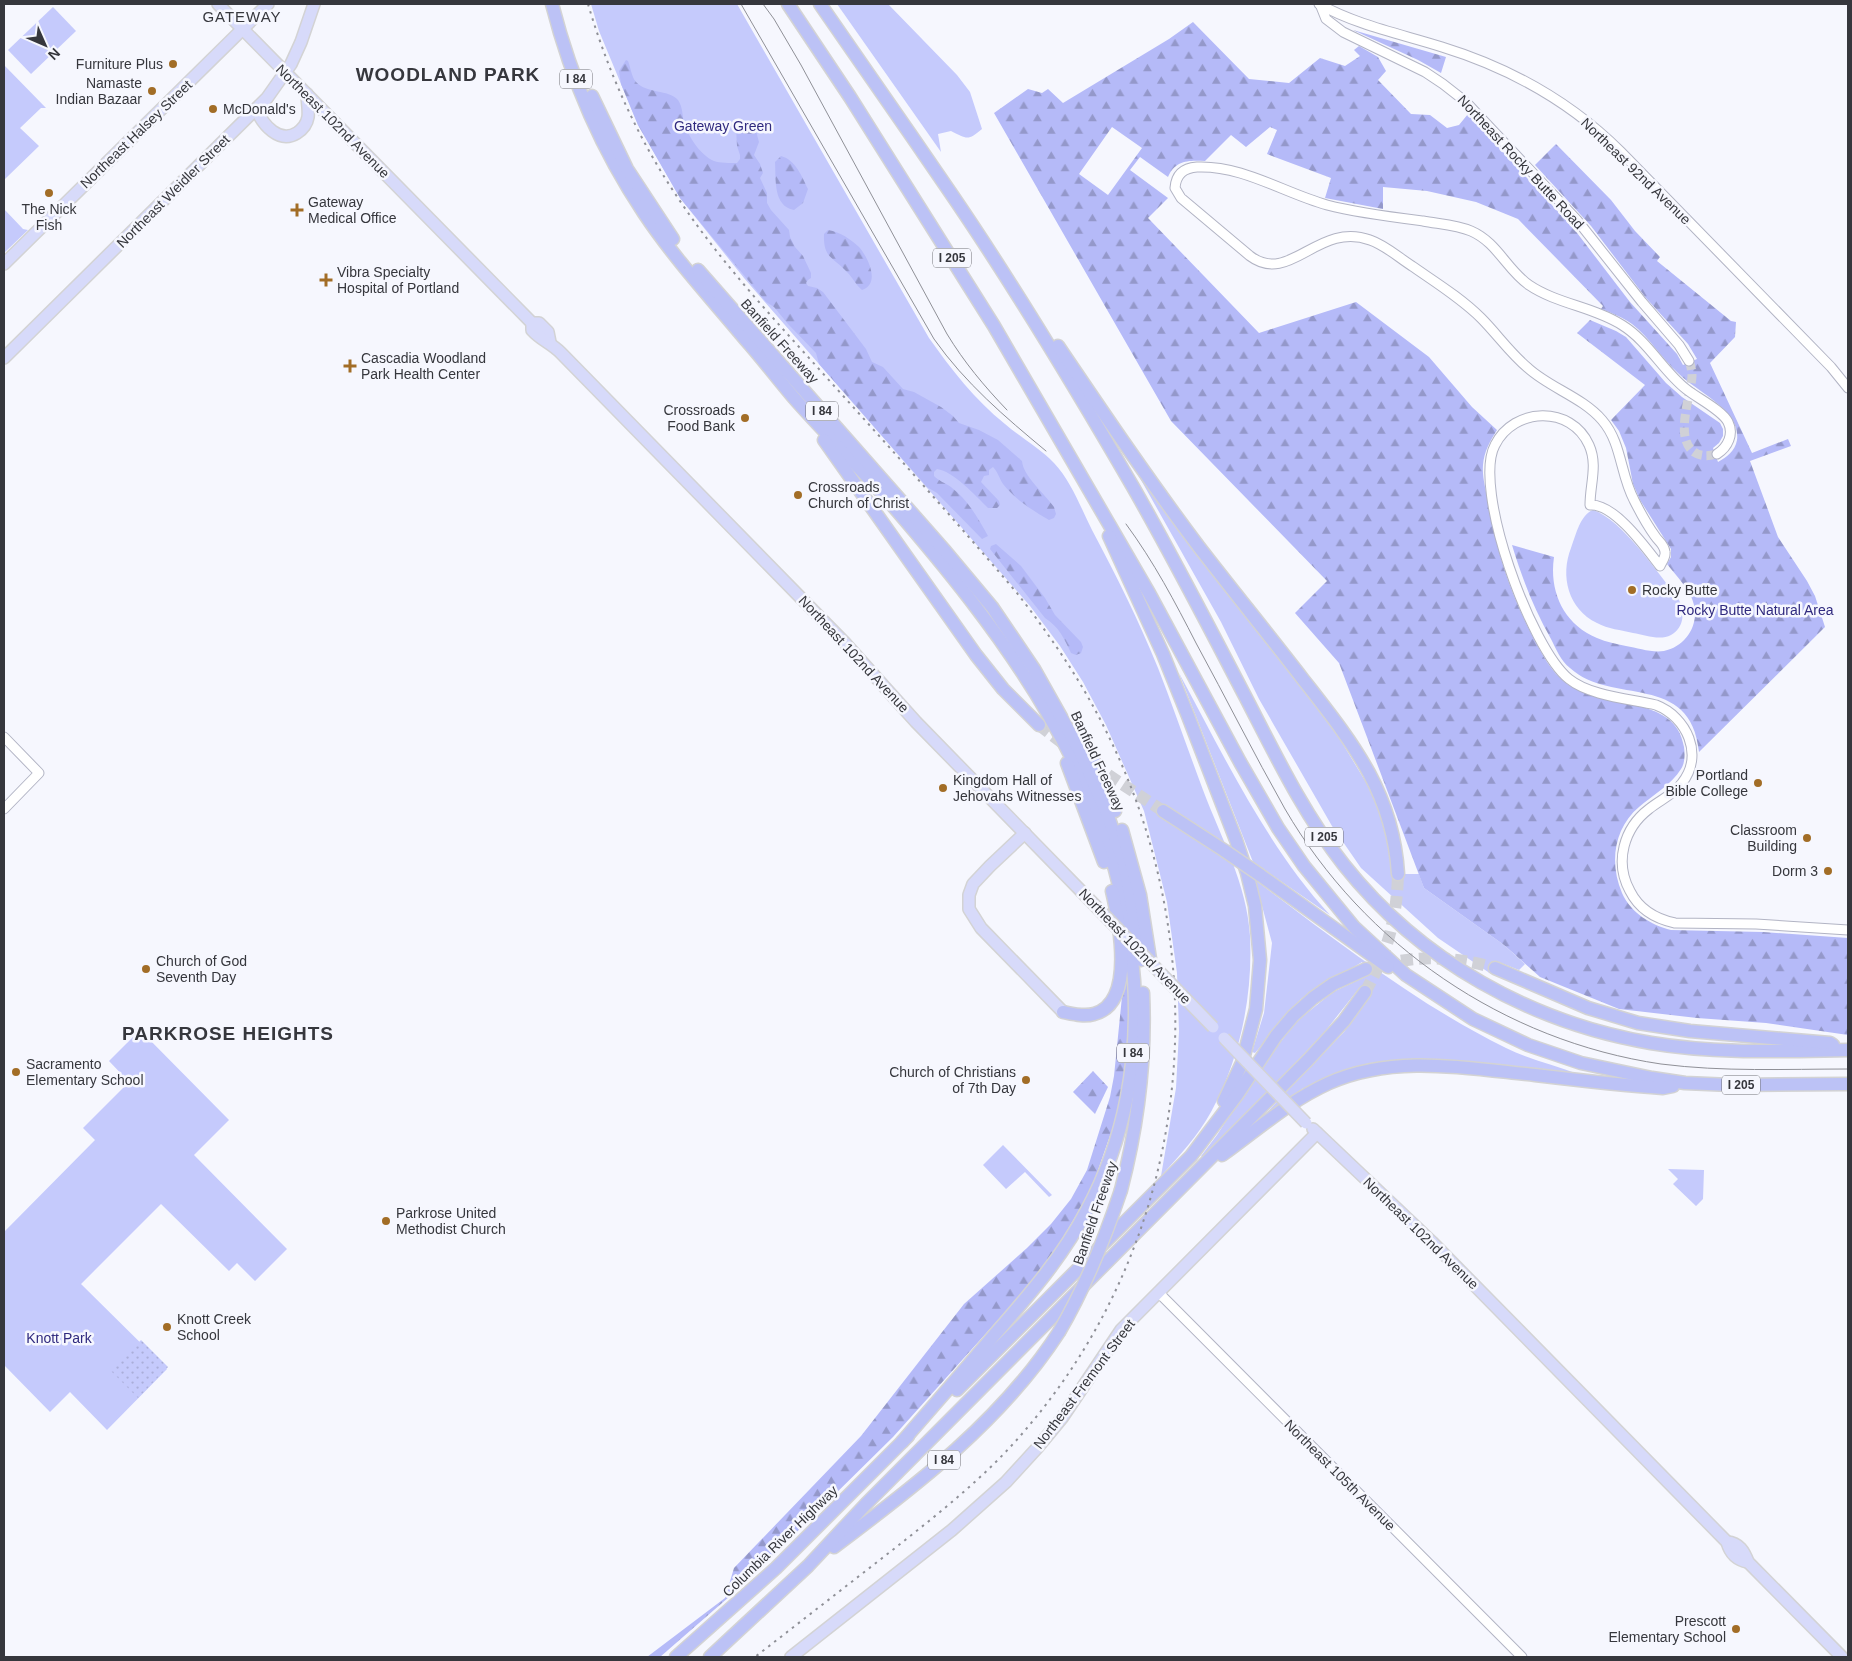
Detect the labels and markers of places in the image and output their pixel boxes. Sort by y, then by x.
place label: Furniture Plus [76,56,163,72]
marker: Furniture Plus [167,58,179,70]
place label: Namaste Indian Bazaar [56,75,142,107]
marker: Namaste Indian Bazaar [146,85,158,97]
place label: McDonald's [223,101,296,117]
marker: McDonald's [207,103,219,115]
marker: The Nick Fish [43,187,55,199]
place label: Gateway Medical Office [308,194,397,226]
place label: The Nick Fish [21,201,78,233]
marker: Gateway Medical Office [290,203,304,217]
place label: Vibra Specialty Hospital of Portland [337,264,459,296]
marker: Vibra Specialty Hospital of Portland [319,273,333,287]
place label: Cascadia Woodland Park Health Center [361,350,486,382]
marker: Cascadia Woodland Park Health Center [343,359,357,373]
place label: Crossroads Food Bank [663,402,736,434]
marker: Crossroads Food Bank [739,412,751,424]
place label: Crossroads Church of Christ [808,479,909,511]
marker: Crossroads Church of Christ [792,489,804,501]
place label: Rocky Butte [1642,582,1718,598]
marker: Rocky Butte [1626,584,1638,596]
place label: Portland Bible College [1666,767,1748,799]
place label: Kingdom Hall of Jehovahs Witnesses [953,772,1081,804]
marker: Portland Bible College [1752,777,1764,789]
marker: Kingdom Hall of Jehovahs Witnesses [937,782,949,794]
place label: Classroom Building [1730,822,1797,854]
marker: Classroom Building [1801,832,1813,844]
place label: Dorm 3 [1772,863,1818,879]
marker: Dorm 3 [1822,865,1834,877]
place label: Church of God Seventh Day [156,953,247,985]
marker: Church of God Seventh Day [140,963,152,975]
place label: Sacramento Elementary School [26,1056,144,1088]
place label: Church of Christians of 7th Day [889,1064,1016,1096]
marker: Sacramento Elementary School [10,1066,22,1078]
marker: Church of Christians of 7th Day [1020,1074,1032,1086]
place label: Parkrose United Methodist Church [396,1205,506,1237]
marker: Parkrose United Methodist Church [380,1215,392,1227]
place label: Knott Creek School [177,1311,252,1343]
marker: Knott Creek School [161,1321,173,1333]
place label: Prescott Elementary School [1608,1613,1726,1645]
marker: Prescott Elementary School [1730,1623,1742,1635]

